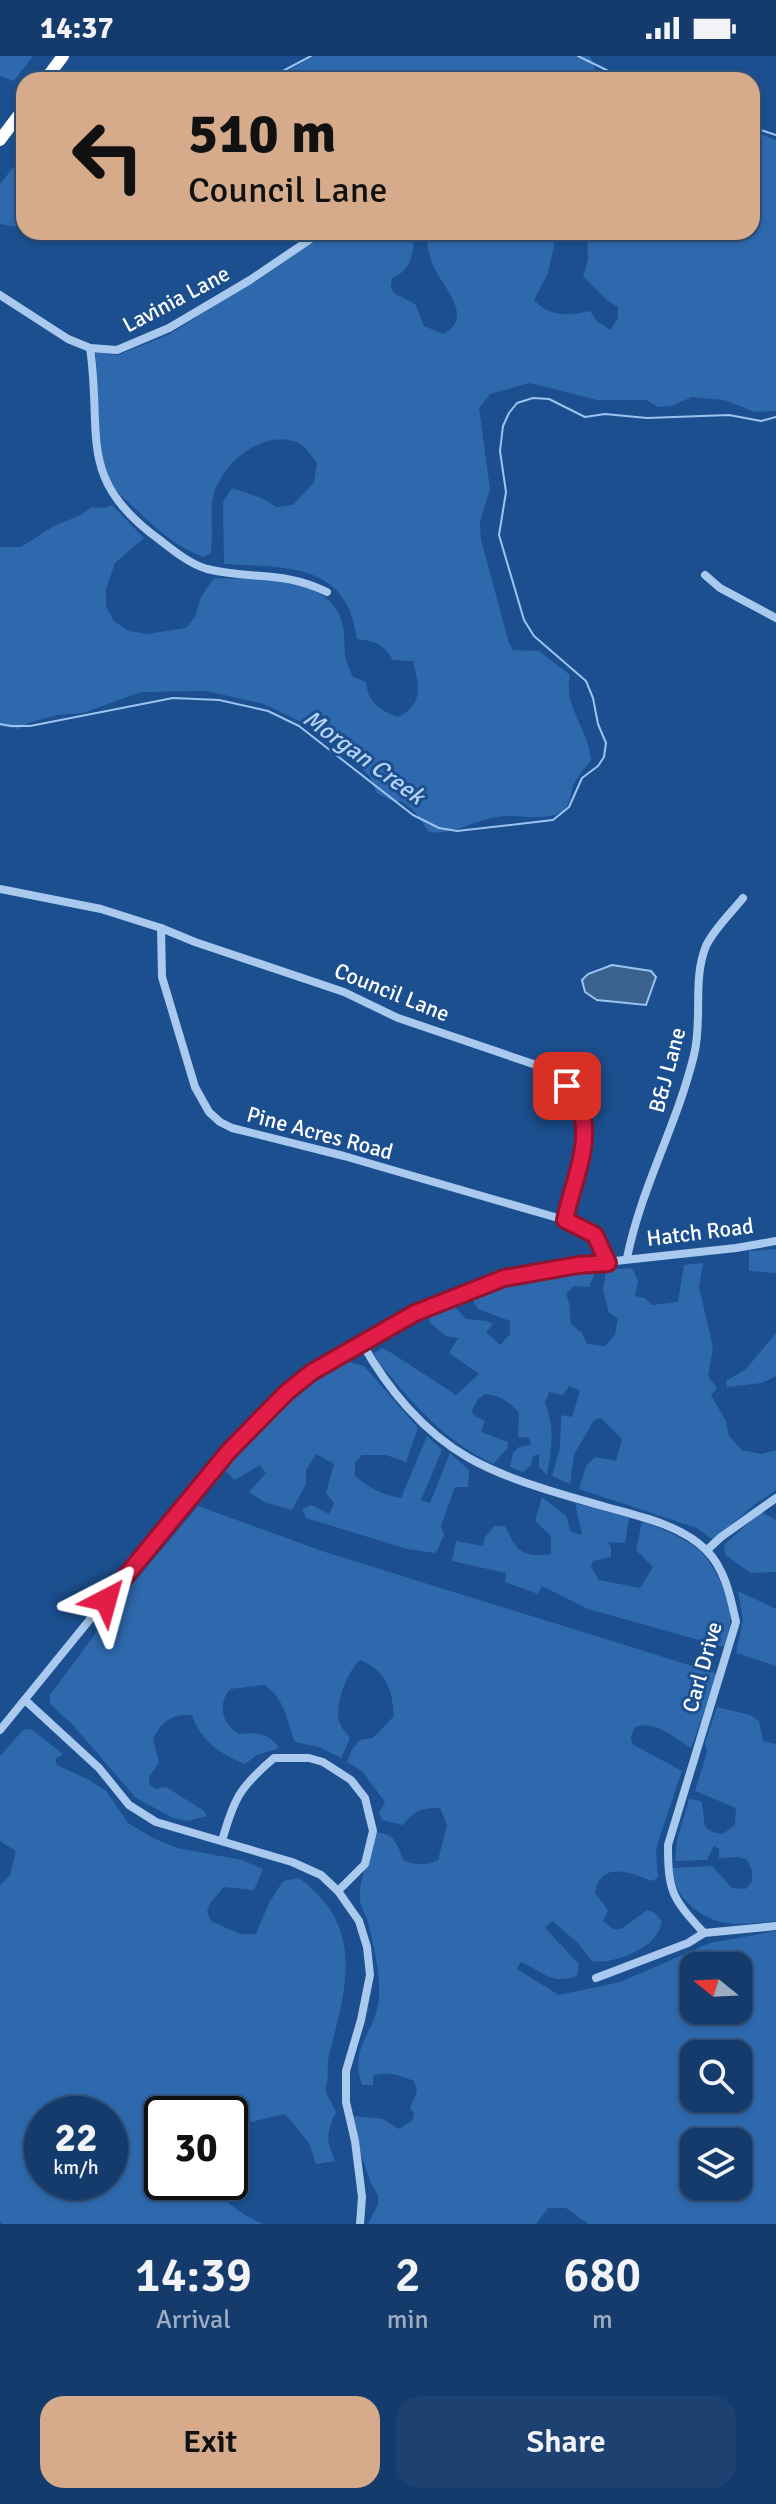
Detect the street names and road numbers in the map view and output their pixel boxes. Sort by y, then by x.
street label: Lavinia Lane [118,260,234,338]
street label: Council Lane [330,957,454,1027]
street label: B&J Lane [643,1025,691,1115]
street label: Pine Acres Road [244,1101,396,1165]
street label: Hatch Road [645,1212,755,1252]
street label: Carl Drive [676,1619,728,1715]

